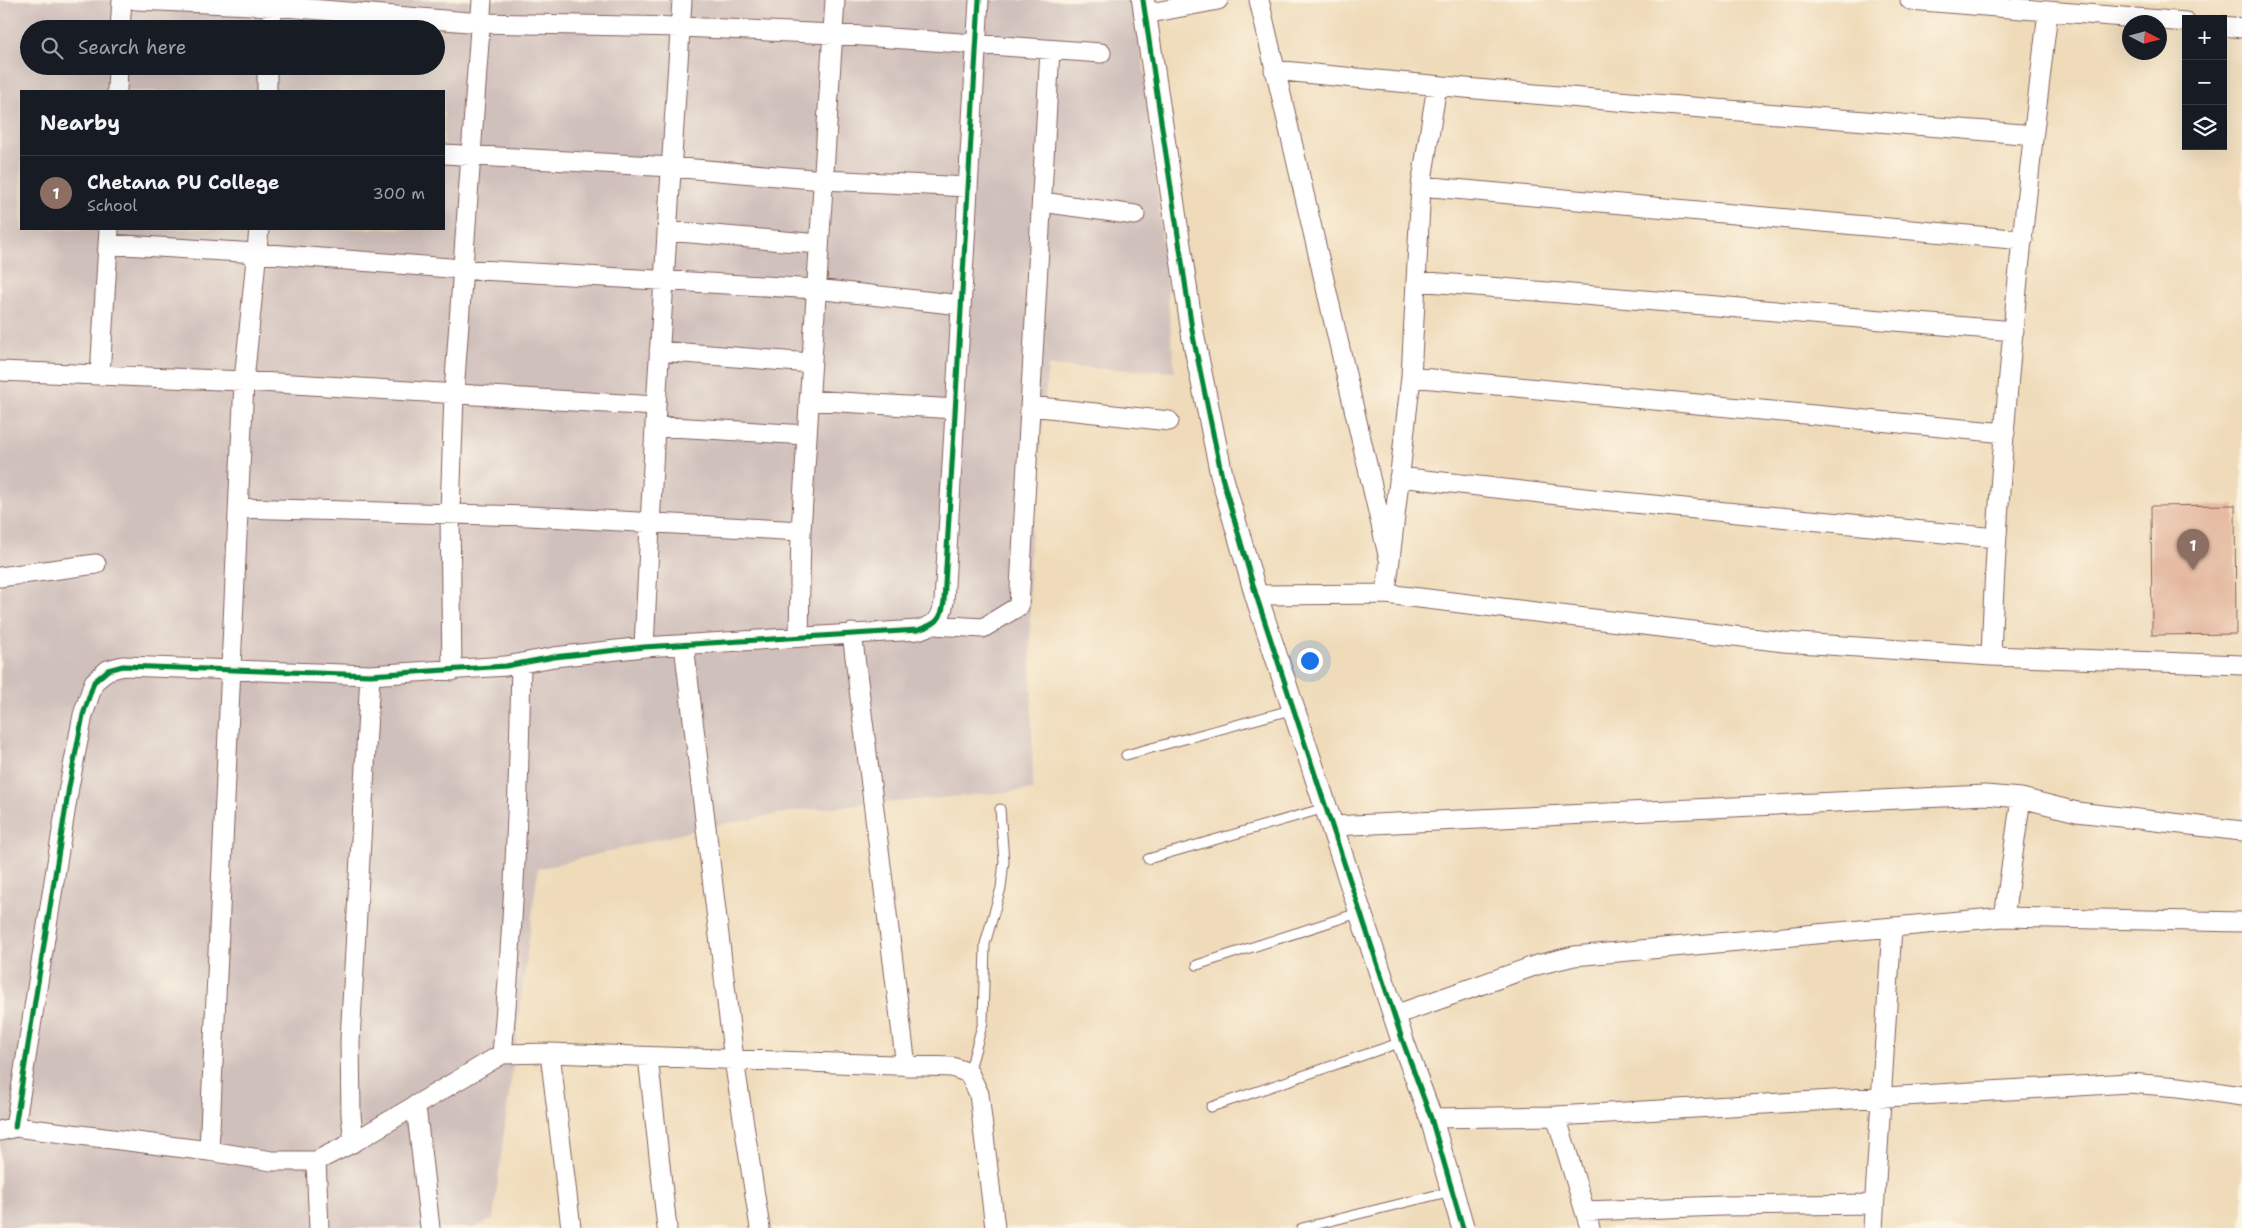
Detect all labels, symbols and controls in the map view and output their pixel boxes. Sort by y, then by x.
north arrow [2122,15,2167,60]
map controls [2182,15,2227,150]
button: + [2182,15,2227,60]
search box [20,20,445,75]
icon: search [38,34,66,62]
text: Search here [78,35,187,60]
button: − [2182,60,2227,105]
button: layers [2182,105,2227,150]
text: Nearby [40,109,120,137]
text: Chetana PU College [87,170,279,195]
text: 1 [52,183,60,204]
text: 300 m [373,183,425,204]
text: School [87,195,137,216]
pin: 1 [2177,529,2209,570]
your location [1297,648,1323,674]

